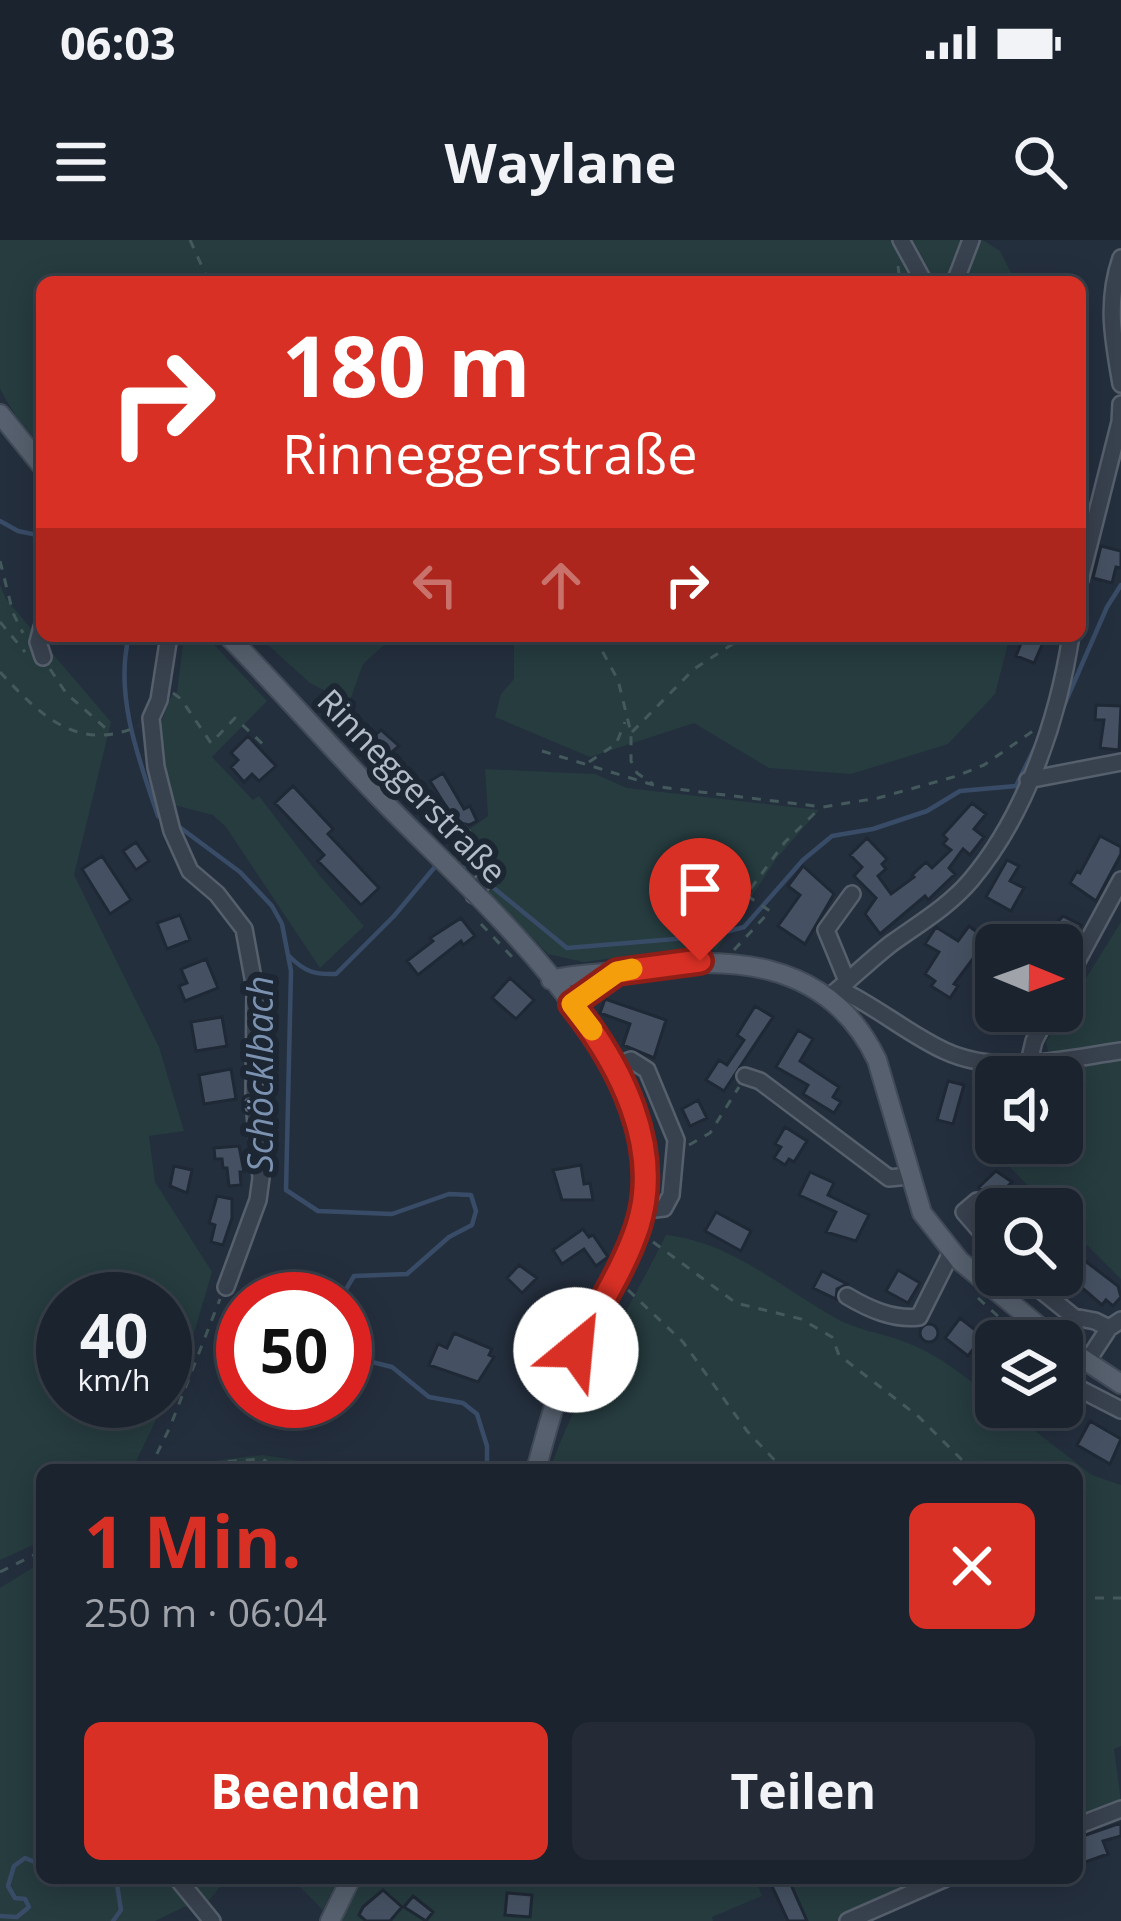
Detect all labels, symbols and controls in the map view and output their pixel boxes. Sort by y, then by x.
text: 06:03 [60,12,176,73]
text: Waylane [444,125,677,199]
icon: menu [48,129,114,195]
icon: search [1007,129,1073,195]
text: 180 m [282,307,530,422]
icon: right [84,324,240,480]
text: Rinneggerstraße [282,416,698,490]
icon: left [402,552,468,618]
icon: ahead [528,552,594,618]
icon: right [654,552,720,618]
street label: Rinneggerstraße [308,679,517,893]
pin [649,838,751,961]
icon: arrive [667,856,733,922]
north arrow [975,924,1083,1032]
map controls [975,924,1083,1428]
water label: Schöcklbach [235,976,284,1172]
button: sound [975,1056,1083,1164]
button: search [975,1188,1083,1296]
speed limit sign: 50 [216,1272,372,1428]
position arrow [513,1287,639,1413]
text: 40 [80,1294,148,1376]
button: layers [975,1320,1083,1428]
text: km/h [78,1359,150,1400]
text: 1 Min. [84,1491,302,1589]
button: close [909,1503,1035,1629]
text: 250 m · 06:04 [84,1585,327,1638]
button: Beenden [84,1722,548,1860]
button: Teilen [572,1722,1035,1860]

